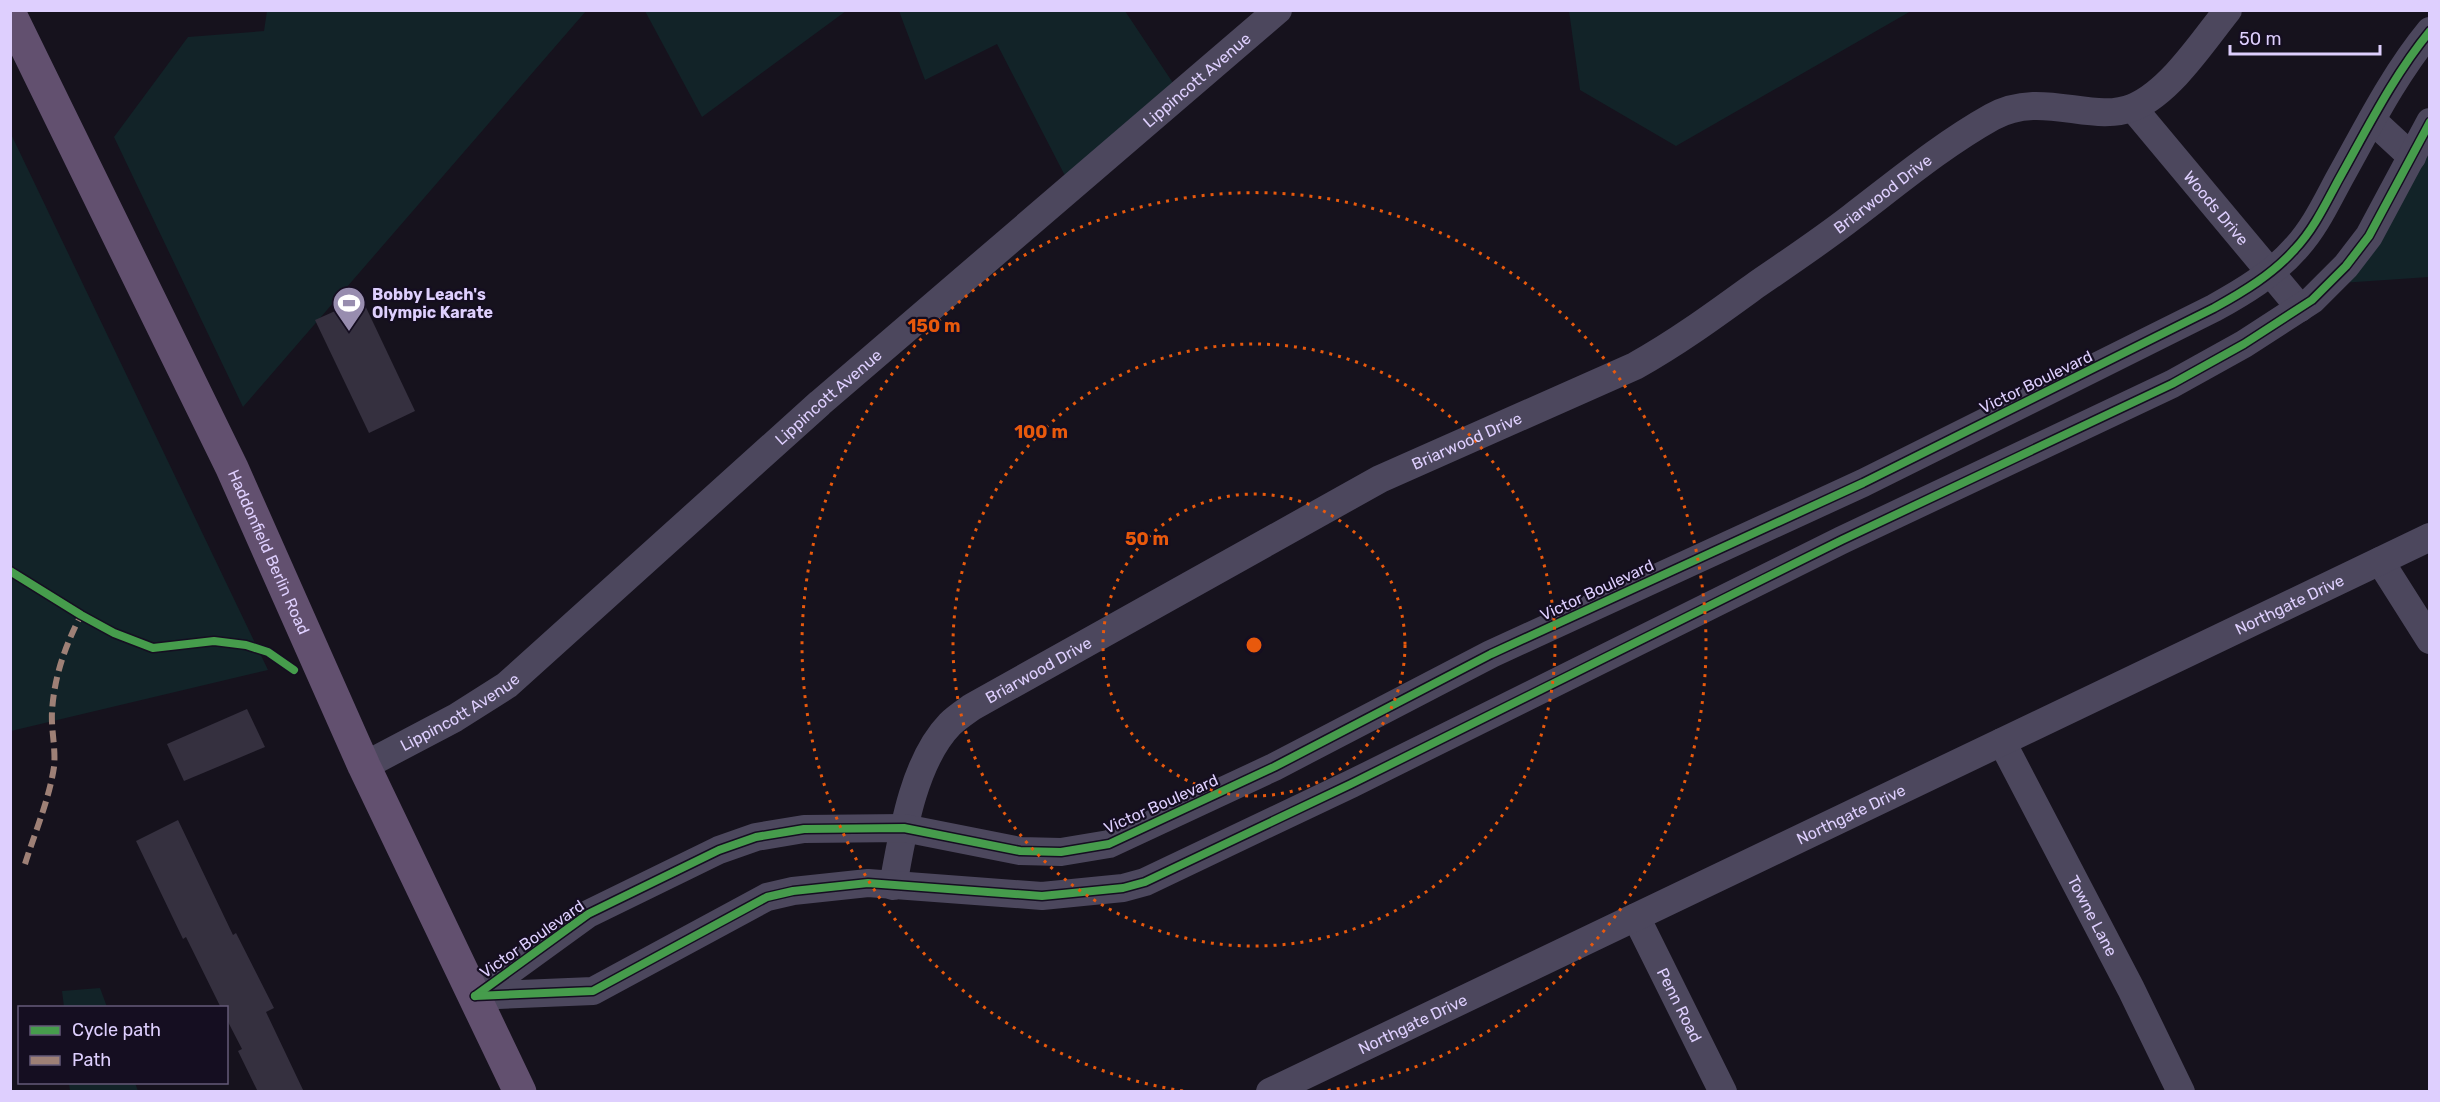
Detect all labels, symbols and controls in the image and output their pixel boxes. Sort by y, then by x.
scale bar [2230,18,2380,56]
street label: Lippincott Avenue [1139,28,1254,131]
text: 50 m [2239,28,2282,50]
street label: Briarwood Drive [1830,150,1935,237]
street label: Woods Drive [2180,167,2253,249]
sports icon: Bobby Leach's Olympic Karate [331,285,367,332]
place label: Bobby Leach's Olympic Karate [372,285,493,322]
text: 150 m [907,315,961,337]
street label: Lippincott Avenue [771,345,885,449]
street label: Victor Boulevard [1977,346,2095,418]
street label: Briarwood Drive [1409,408,1525,473]
text: 100 m [1014,421,1068,443]
street label: Haddonfield Berlin Road [224,466,314,637]
text: 50 m [1125,528,1169,550]
street label: Victor Boulevard [1537,555,1657,625]
street label: Northgate Drive [2232,570,2347,638]
street label: Briarwood Drive [982,633,1095,707]
centre of rings [1244,635,1264,655]
street label: Lippincott Avenue [397,669,523,755]
street label: Victor Boulevard [1101,770,1221,838]
street label: Northgate Drive [1793,780,1908,848]
street label: Towne Lane [2064,872,2122,959]
street label: Victor Boulevard [476,896,588,982]
street label: Penn Road [1653,965,1706,1045]
street label: Northgate Drive [1355,990,1470,1058]
legend [18,1006,228,1084]
text: Cycle path [72,1019,161,1041]
text: Path [72,1049,111,1071]

